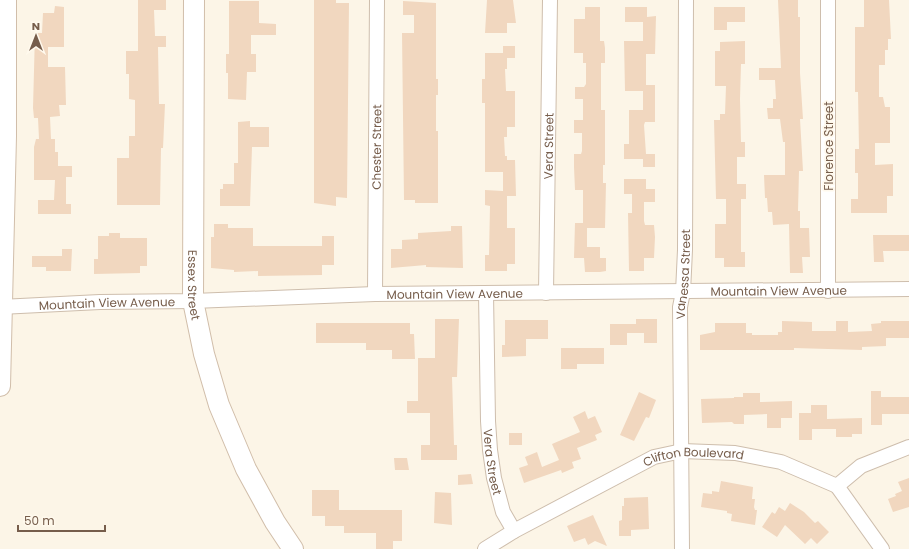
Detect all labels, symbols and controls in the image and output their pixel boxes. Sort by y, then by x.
north arrow [16,16,56,56]
text: N [32,18,40,34]
street label: Florence Street [820,101,837,191]
street label: Chester Street [367,104,385,190]
street label: Vera Street [539,113,557,179]
street label: Vanessa Street [671,229,694,319]
street label: Essex Street [184,250,205,321]
street label: Mountain View Avenue [710,281,847,299]
street label: Mountain View Avenue [386,284,523,302]
street label: Mountain View Avenue [38,293,175,314]
street label: Vera Street [480,428,507,497]
street label: Clifton Boulevard [640,442,746,470]
scale bar [18,507,105,533]
text: 50 m [24,512,55,529]

